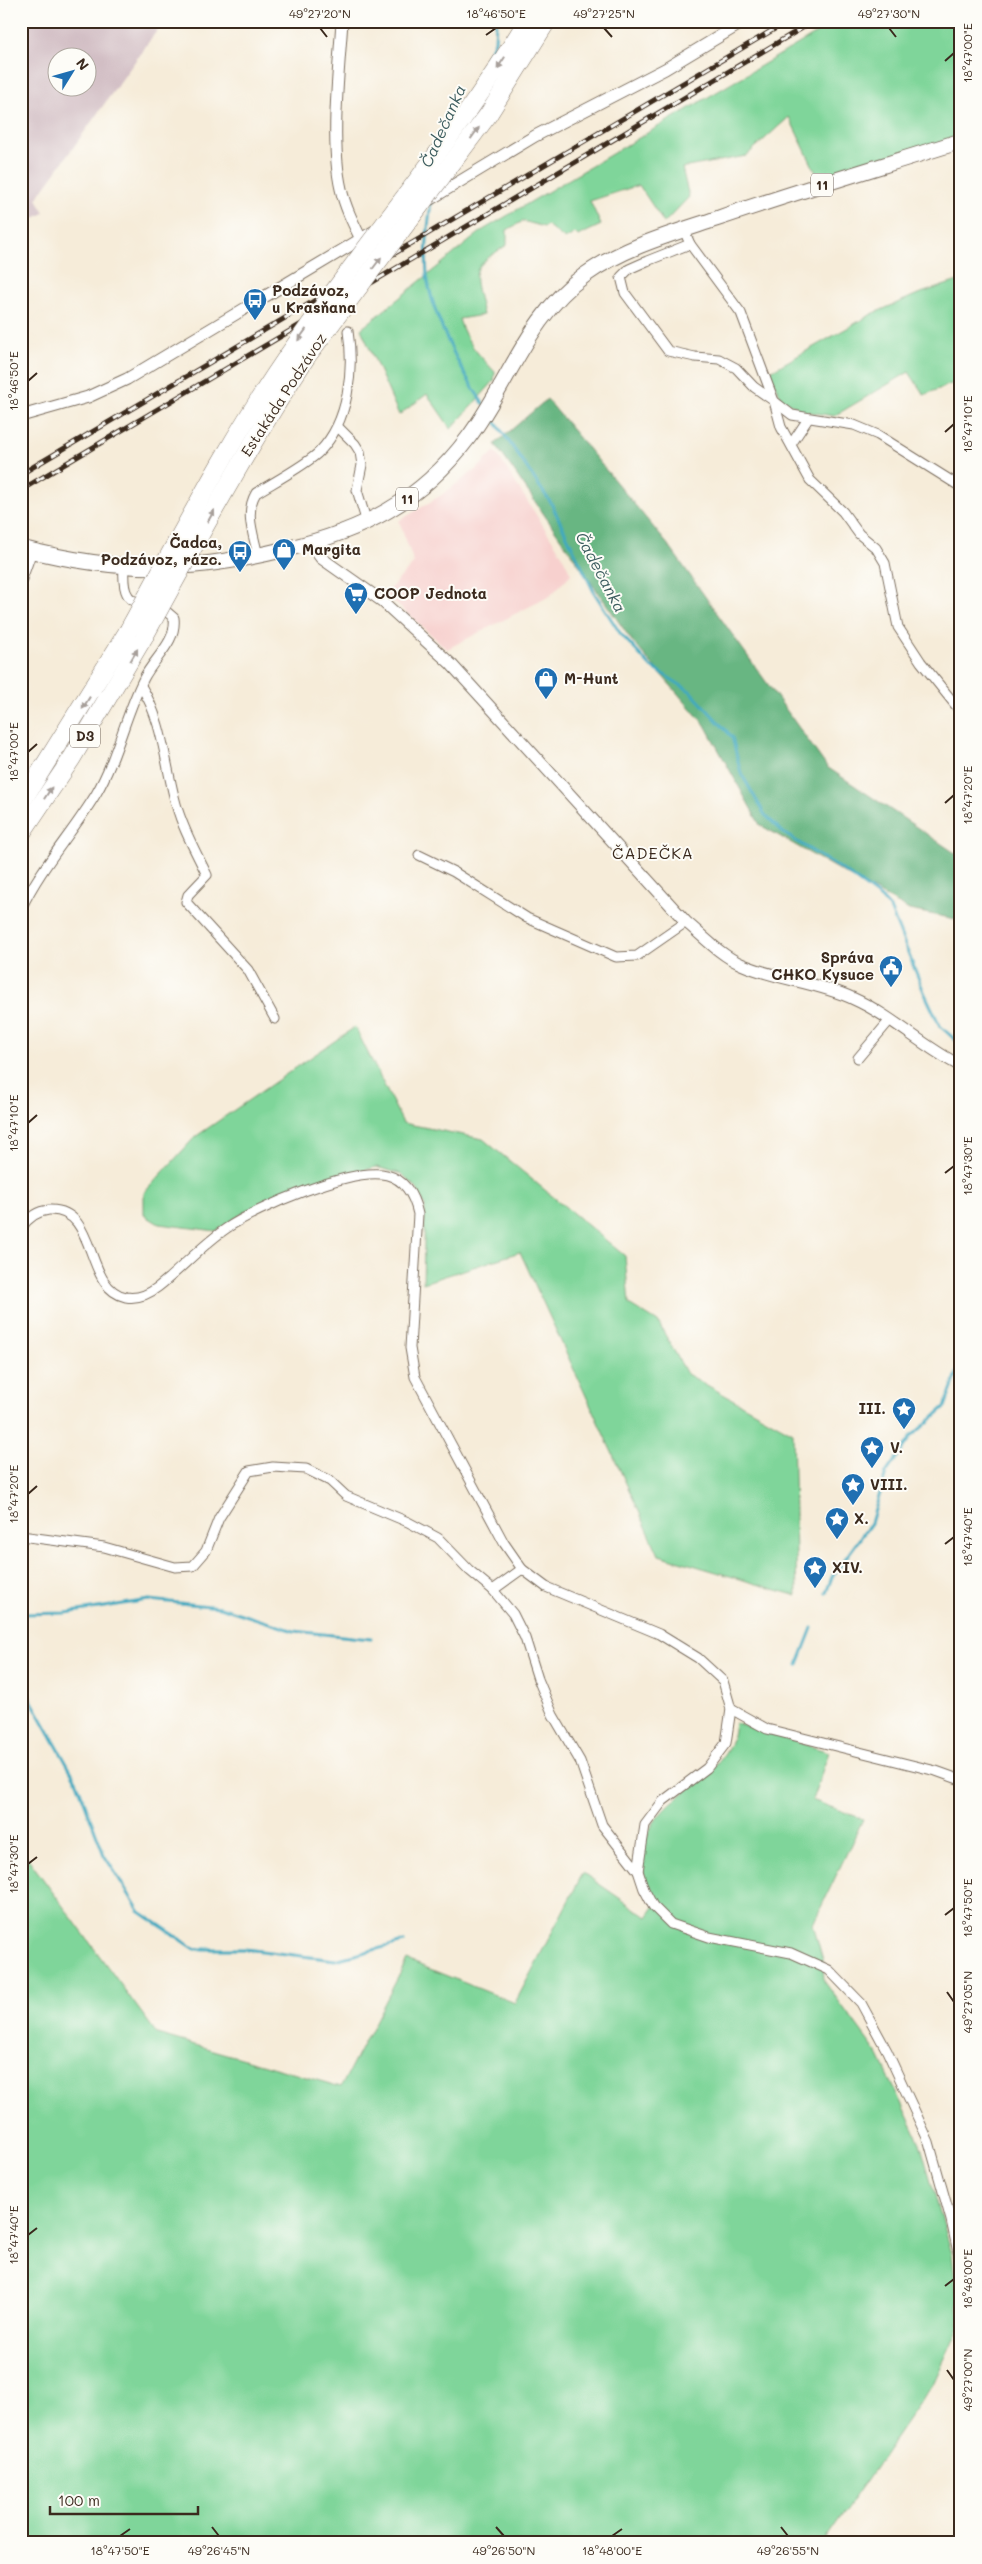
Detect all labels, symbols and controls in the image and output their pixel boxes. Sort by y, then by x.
text: 49°27'20"N [289,5,351,21]
text: 18°46'50"E [466,5,526,21]
text: 49°27'25"N [573,5,635,21]
text: 49°27'30"N [858,5,920,21]
text: 18°47'00"E [959,23,975,83]
north arrow [48,48,98,98]
text: N [72,54,94,74]
one-way arrow [497,56,506,69]
water label: Čadečanka [415,81,470,170]
one-way arrow [470,126,480,140]
road number: 11 [811,174,833,196]
one-way arrow [372,256,382,270]
place label: Podzávoz, u Krasňana [272,280,356,317]
bus stop icon: Podzávoz, u Krasňana [242,287,268,321]
one-way arrow [297,328,307,342]
street label: Estakáda Podzávoz [236,329,331,460]
text: 18°46'50"E [5,351,21,411]
text: 18°47'10"E [959,395,975,453]
road number: 11 [396,488,418,510]
one-way arrow [207,508,215,523]
water label: Čadečanka [571,528,631,616]
place label: Čadca, Podzávoz, rázc. [101,532,222,569]
shop icon: Margita [271,537,297,571]
bus stop icon: Čadca, Podzávoz, rázc. [227,539,253,573]
place label: Margita [302,539,361,559]
supermarket icon: COOP Jednota [343,581,369,615]
place label: COOP Jednota [374,583,487,603]
one-way arrow [129,649,138,662]
shop icon: M-Hunt [533,666,559,700]
place label: M-Hunt [564,668,619,688]
one-way arrow [81,696,90,709]
text: 18°47'00"E [5,722,21,782]
road number: D3 [70,724,100,748]
text: 18°47'20"E [959,765,975,824]
one-way arrow [43,787,53,800]
district label: ČADEČKA [612,842,694,863]
place label: Správa CHKO Kysuce [771,947,874,984]
public building icon: Správa CHKO Kysuce [878,954,904,988]
text: 18°47'10"E [5,1094,21,1152]
text: 18°47'30"E [959,1136,975,1196]
place icon: III. [891,1396,917,1430]
place label: III. [858,1398,886,1418]
place icon: V. [859,1435,885,1469]
place label: V. [890,1437,903,1457]
text: 18°47'20"E [5,1464,21,1523]
place icon: VIII. [840,1472,866,1506]
place label: VIII. [870,1474,908,1494]
place icon: X. [824,1506,850,1540]
text: 18°47'40"E [959,1507,975,1567]
place label: X. [854,1508,869,1528]
place icon: XIV. [802,1555,828,1589]
place label: XIV. [832,1557,863,1577]
text: 18°47'30"E [5,1834,21,1894]
text: 18°47'50"E [959,1878,975,1938]
text: 49°27'05"N [959,1971,975,2033]
text: 18°47'40"E [5,2205,21,2265]
text: 18°48'00"E [959,2249,975,2309]
text: 49°27'00"N [959,2349,975,2411]
scale bar [50,2484,198,2516]
text: 100 m [58,2490,100,2510]
text: 18°47'50"E [90,2542,150,2558]
text: 49°26'45"N [188,2542,250,2558]
text: 49°26'50"N [473,2542,535,2558]
text: 18°48'00"E [582,2542,642,2558]
text: 49°26'55"N [757,2542,819,2558]

